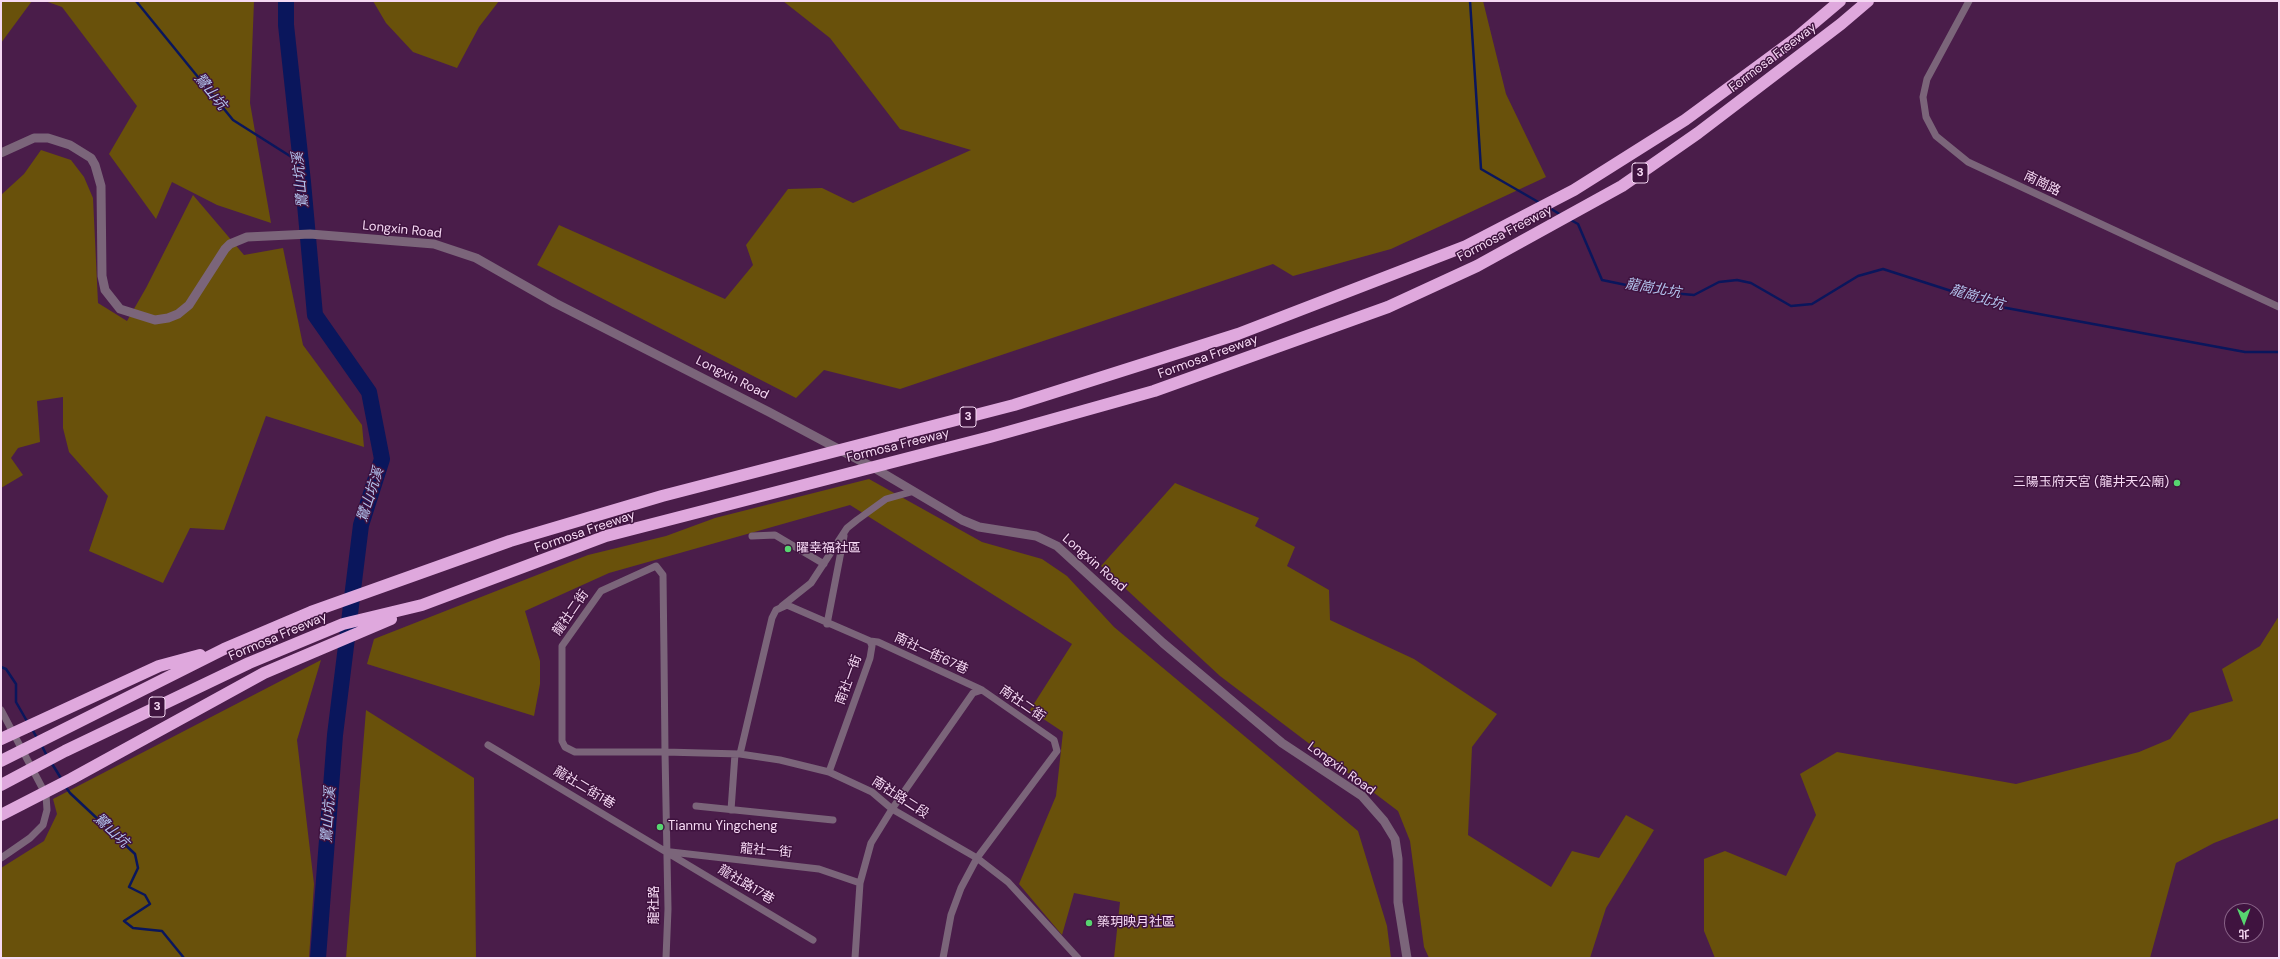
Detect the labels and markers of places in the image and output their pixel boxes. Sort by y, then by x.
place label: 三陽玉府天宮 (龍井天公廟) [2013,475,2169,491]
marker: 三陽玉府天宮 (龍井天公廟) [2172,478,2182,488]
place label: 曜幸福社區 [796,541,861,557]
marker: 曜幸福社區 [783,544,793,554]
place label: Tianmu Yingcheng [668,819,778,835]
marker: Tianmu Yingcheng [655,822,665,832]
place label: 築玥映月社區 [1097,915,1175,931]
marker: 築玥映月社區 [1084,918,1094,928]

